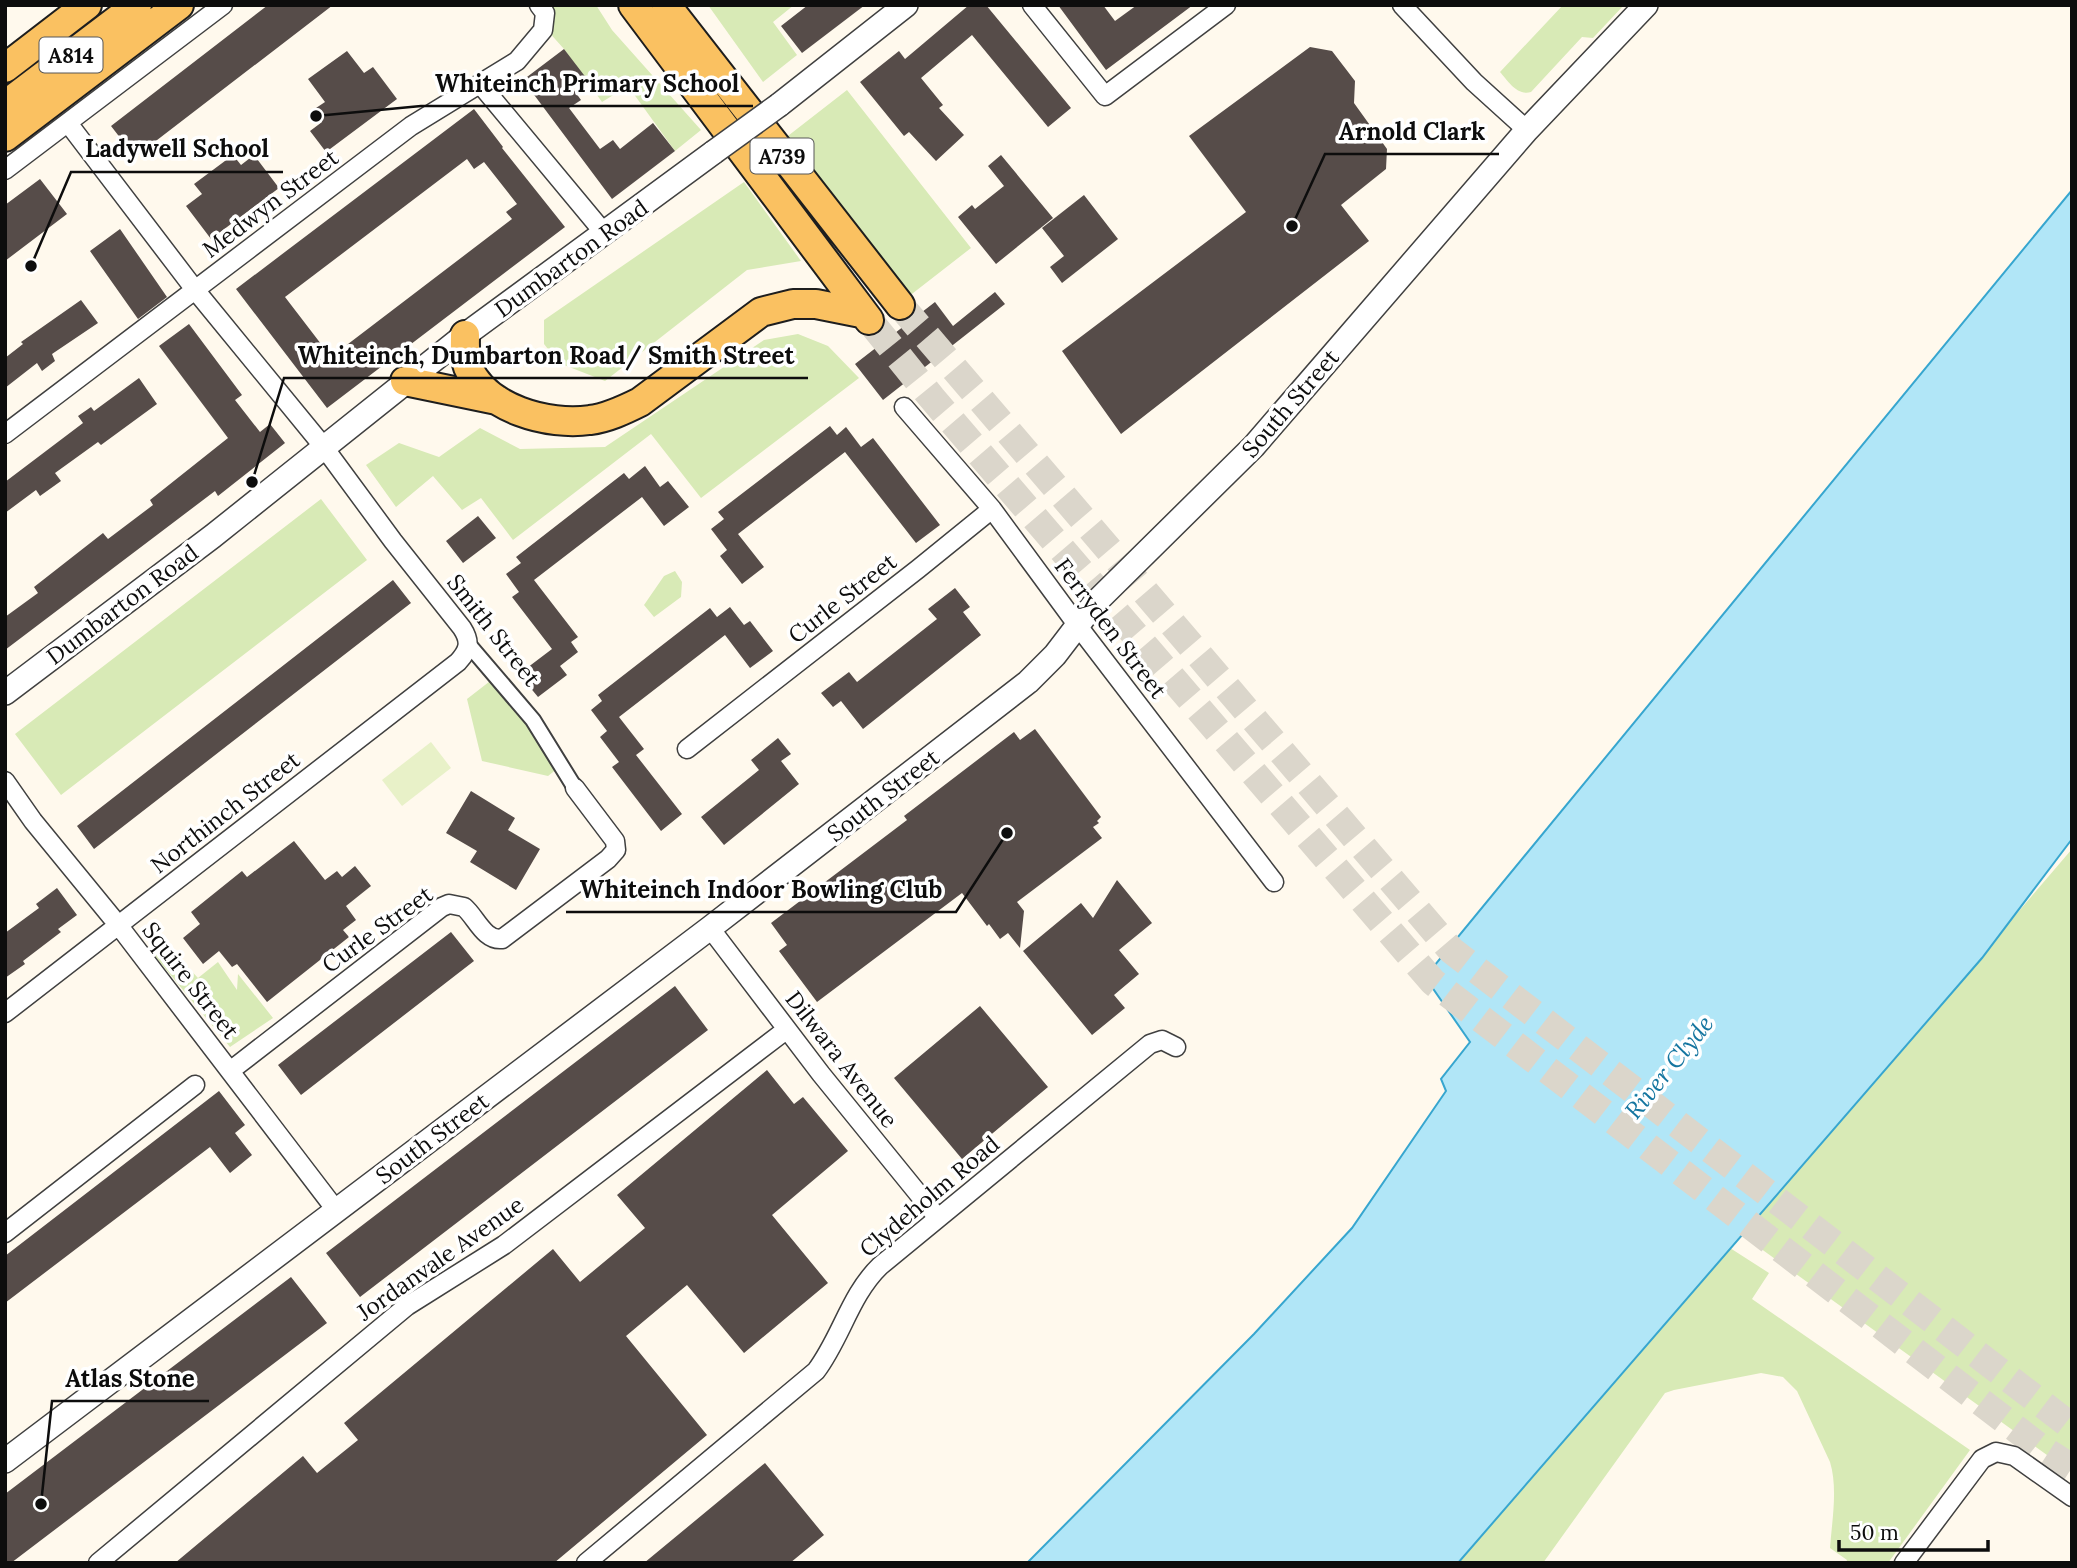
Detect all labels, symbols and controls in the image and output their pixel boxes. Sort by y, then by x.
road number: A814 [40,38,102,72]
callout: Whiteinch Primary School [421,61,753,106]
text: Whiteinch Primary School [435,68,739,99]
callout: Arnold Clark [1325,109,1499,154]
text: Arnold Clark [1339,116,1485,147]
callout: Ladywell School [71,127,283,172]
text: Ladywell School [85,133,269,164]
road number: A739 [750,138,814,174]
street label: Medwyn Street [196,142,344,264]
street label: Dumbarton Road [489,192,654,323]
callout: Whiteinch, Dumbarton Road/ Smith Street [284,333,808,378]
text: Whiteinch, Dumbarton Road/ Smith Street [298,340,795,371]
street label: South Street [1235,343,1345,463]
street label: Dumbarton Road [40,537,204,671]
street label: Curle Street [782,547,902,649]
street label: Ferryden Street [1049,552,1173,704]
street label: Smith Street [441,568,547,692]
street label: South Street [821,742,945,848]
street label: Northinch Street [145,745,305,879]
callout: Whiteinch Indoor Bowling Club [566,867,956,912]
text: Whiteinch Indoor Bowling Club [580,874,942,905]
street label: Curle Street [316,879,438,979]
street label: Squire Street [136,916,246,1044]
street label: Dilwara Avenue [780,985,904,1133]
water label: River Clyde [1618,1009,1720,1125]
street label: South Street [370,1086,494,1190]
street label: Clydeholm Road [853,1129,1005,1263]
street label: Jordanvale Avenue [350,1190,529,1327]
callout: Atlas Stone [52,1356,209,1401]
text: Atlas Stone [65,1363,195,1394]
scale bar [1839,1508,1988,1552]
text: 50 m [1850,1519,1899,1546]

